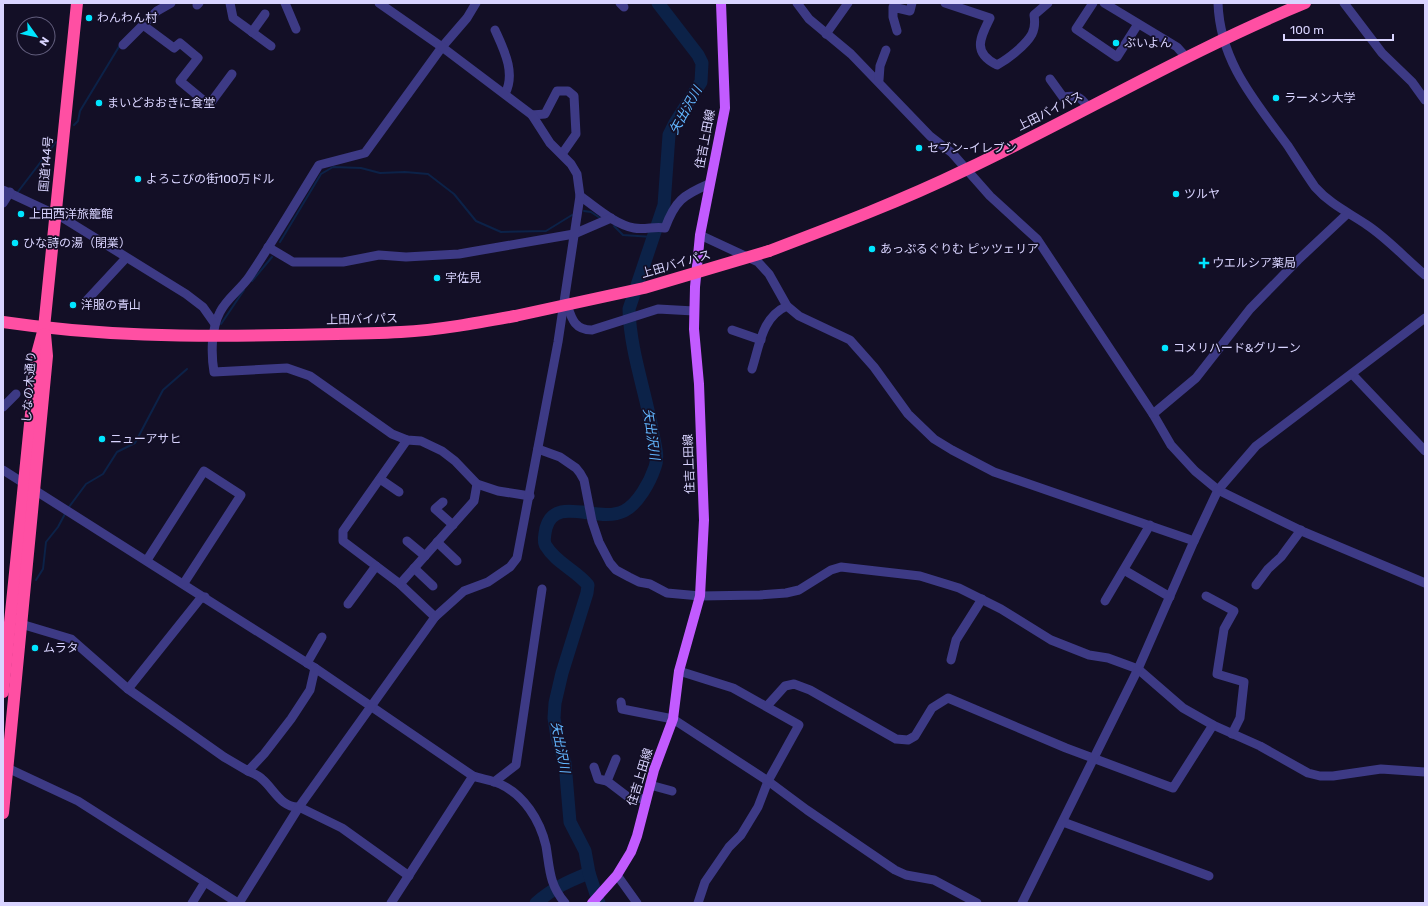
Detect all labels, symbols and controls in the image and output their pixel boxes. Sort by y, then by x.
place label: わんわん村 [97,11,158,25]
marker: わんわん村 [84,13,94,23]
north arrow [16,16,56,56]
scale bar [1284,16,1393,42]
text: 100 m [1290,23,1324,37]
text: N [36,34,52,48]
place label: ぶいよん [1124,36,1172,50]
marker: ぶいよん [1111,38,1121,48]
water label: 矢出沢川 [666,82,706,137]
street label: 上田バイパス [1015,88,1085,134]
place label: ラーメン大学 [1284,91,1356,105]
marker: ラーメン大学 [1271,93,1281,103]
place label: まいどおおきに食堂 [107,96,215,110]
marker: まいどおおきに食堂 [94,98,104,108]
street label: 住吉上田線 [692,108,718,170]
street label: 国道144号 [37,135,55,193]
place label: セブン-イレブン [927,141,1017,155]
marker: セブン-イレブン [914,143,924,153]
place label: よろこびの街100万ドル [146,172,274,186]
marker: よろこびの街100万ドル [133,174,143,184]
place label: ツルヤ [1184,187,1220,201]
marker: ツルヤ [1171,189,1181,199]
place label: 上田西洋旅籠館 [29,207,113,221]
marker: 上田西洋旅籠館 [16,209,26,219]
place label: ひな詩の湯（閉業） [23,236,131,250]
marker: ひな詩の湯（閉業） [10,238,20,248]
place label: あっぷるぐりむ ピッツェリア [880,242,1039,256]
marker: あっぷるぐりむ ピッツェリア [867,244,877,254]
street label: 上田バイパス [640,247,712,281]
place label: ウエルシア薬局 [1212,256,1296,270]
marker: ウエルシア薬局 [1199,258,1209,268]
place label: 宇佐見 [445,271,481,285]
marker: 宇佐見 [432,273,442,283]
place label: 洋服の青山 [81,298,141,312]
marker: 洋服の青山 [68,300,78,310]
street label: 上田バイパス [326,311,398,327]
place label: コメリハード&グリーン [1173,341,1301,355]
marker: コメリハード&グリーン [1160,343,1170,353]
street label: しなの木通り [20,351,38,423]
water label: 矢出沢川 [640,407,663,463]
place label: ニューアサヒ [110,432,182,446]
marker: ニューアサヒ [97,434,107,444]
street label: 住吉上田線 [681,434,697,494]
place label: ムラタ [43,641,78,655]
marker: ムラタ [30,643,40,653]
water label: 矢出沢川 [548,720,573,776]
street label: 住吉上田線 [625,746,655,808]

